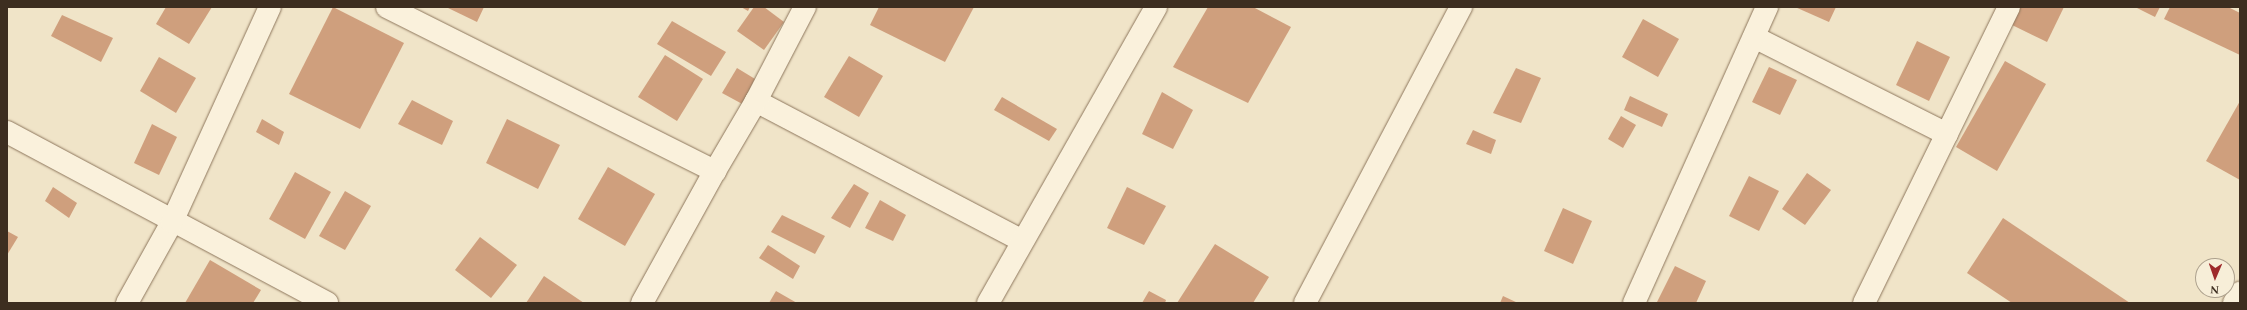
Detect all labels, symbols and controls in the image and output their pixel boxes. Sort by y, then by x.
north arrow [2195,258,2235,298]
text: N [2210,281,2219,298]

